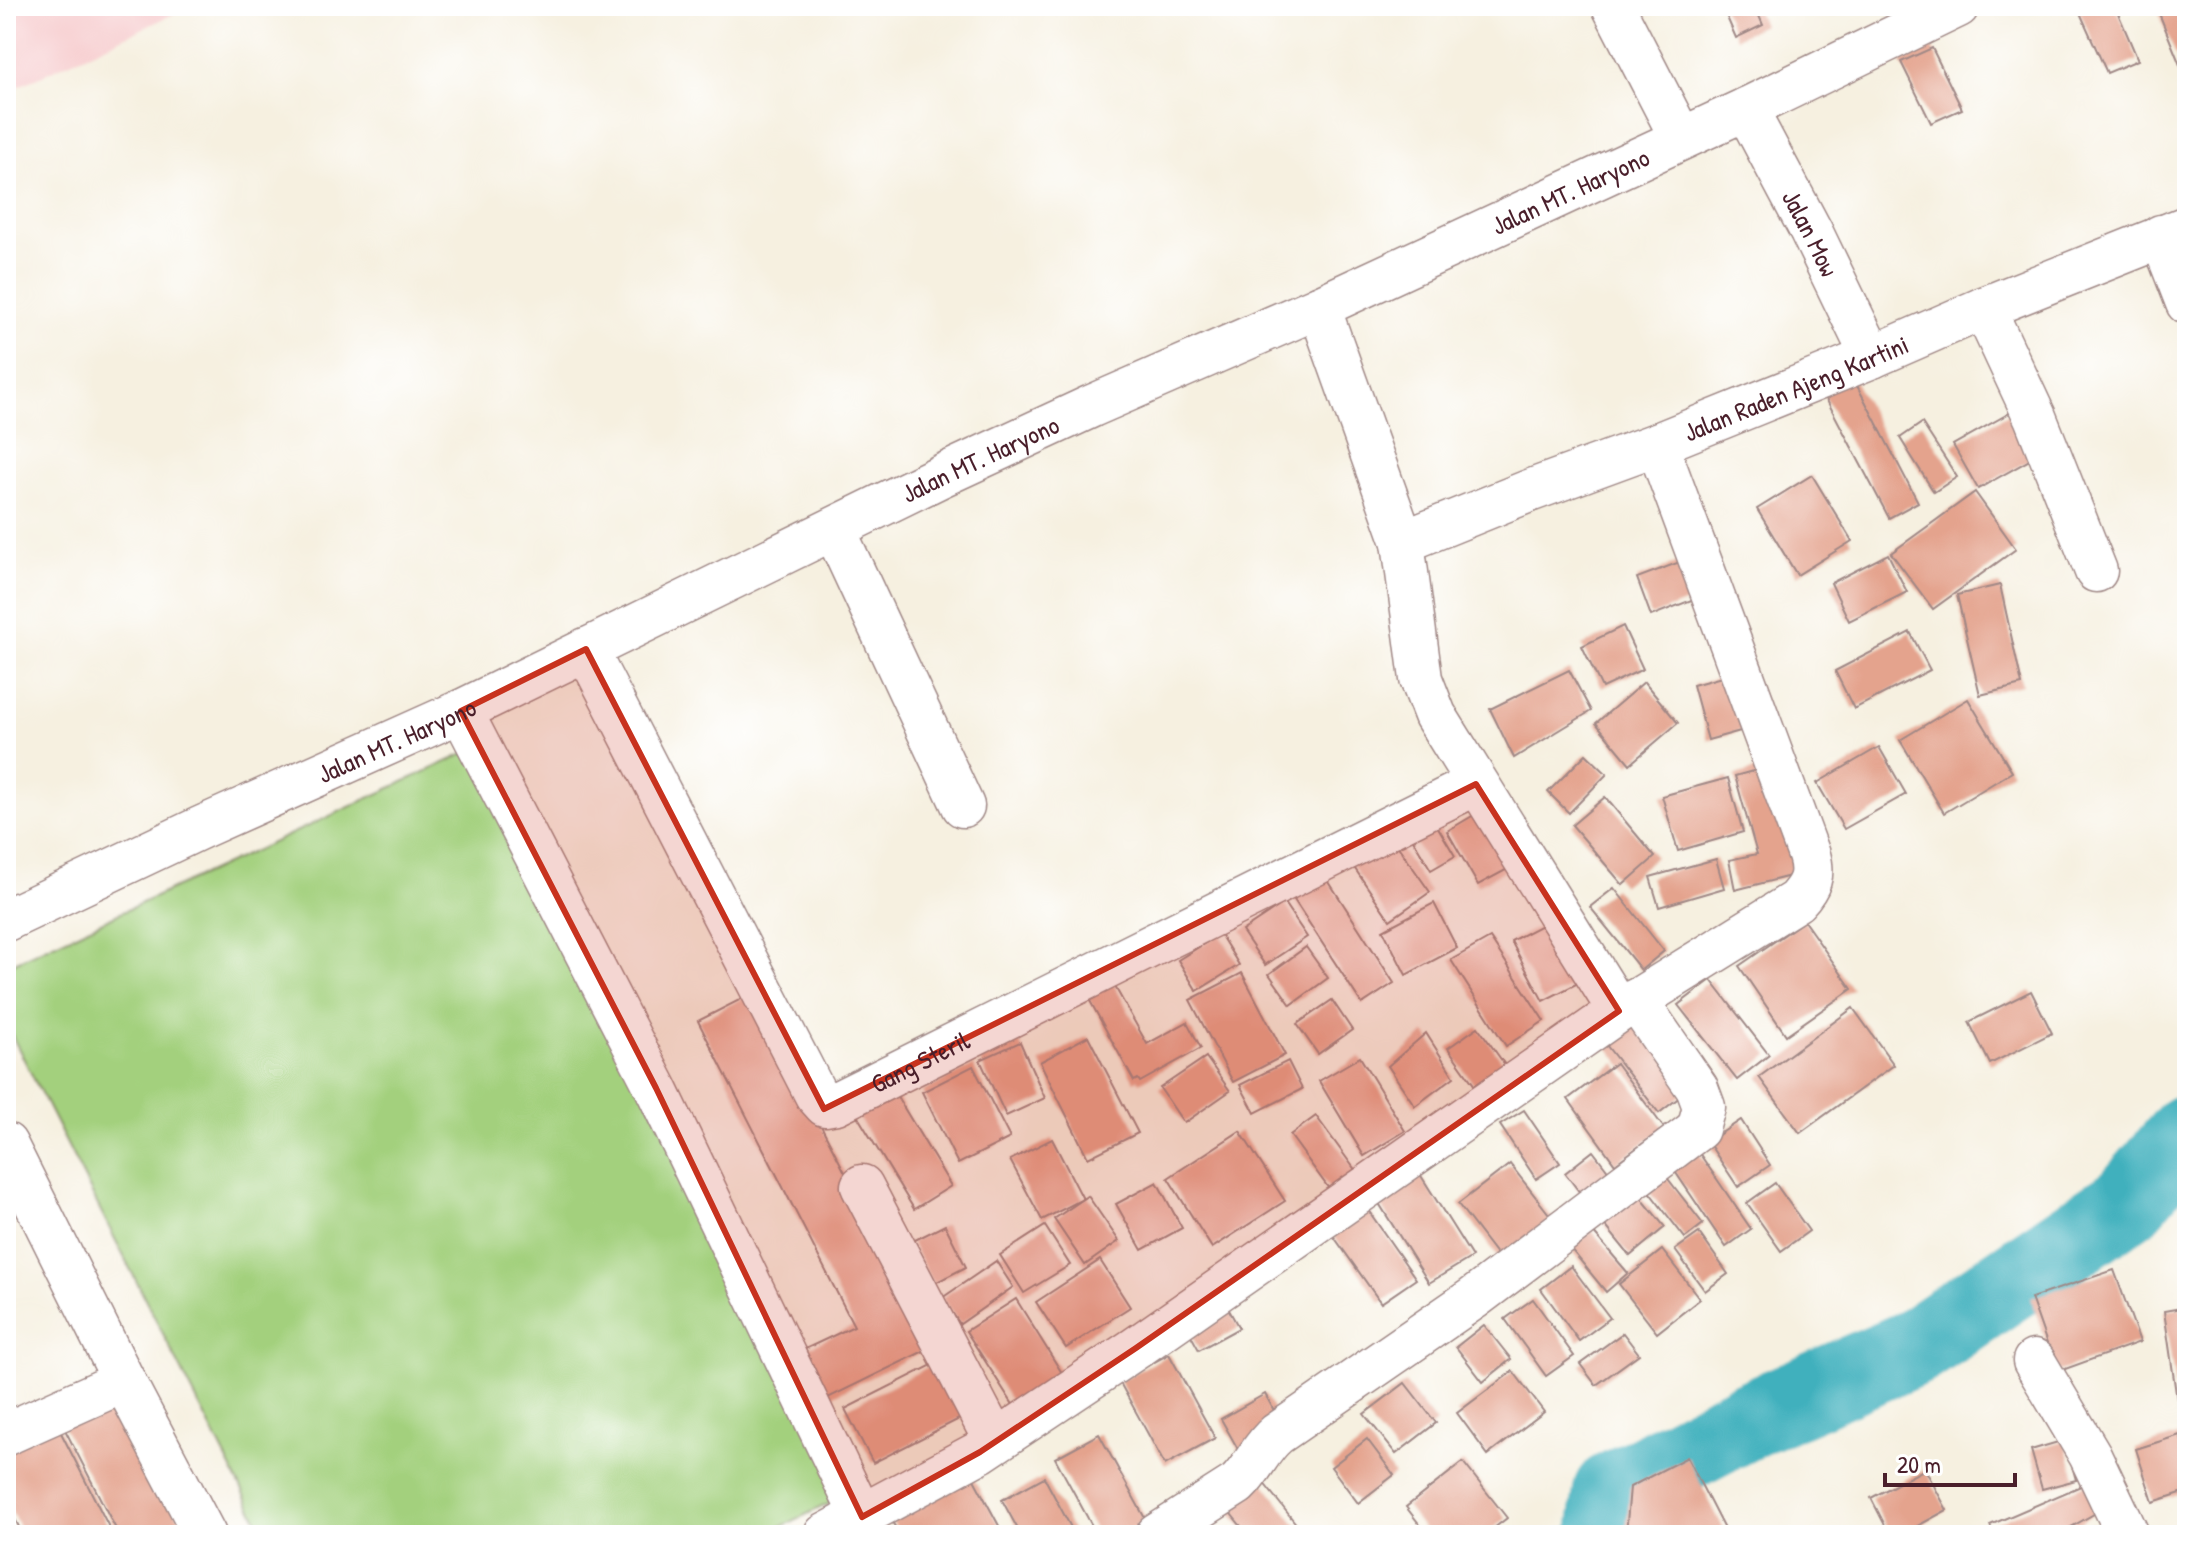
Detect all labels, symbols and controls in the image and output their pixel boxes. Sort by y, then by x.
street label: Jalan MT. Haryono [1486,139,1655,242]
street label: Jalan Mow [1775,183,1848,282]
street label: Jalan Raden Ajeng Kartini [1678,326,1913,449]
street label: Jalan MT. Haryono [895,406,1064,510]
street label: Jalan MT. Haryono [312,689,482,791]
street label: Gang Steril [864,1022,975,1101]
scale bar [1885,1437,2015,1487]
text: 20 m [1897,1448,1941,1480]

